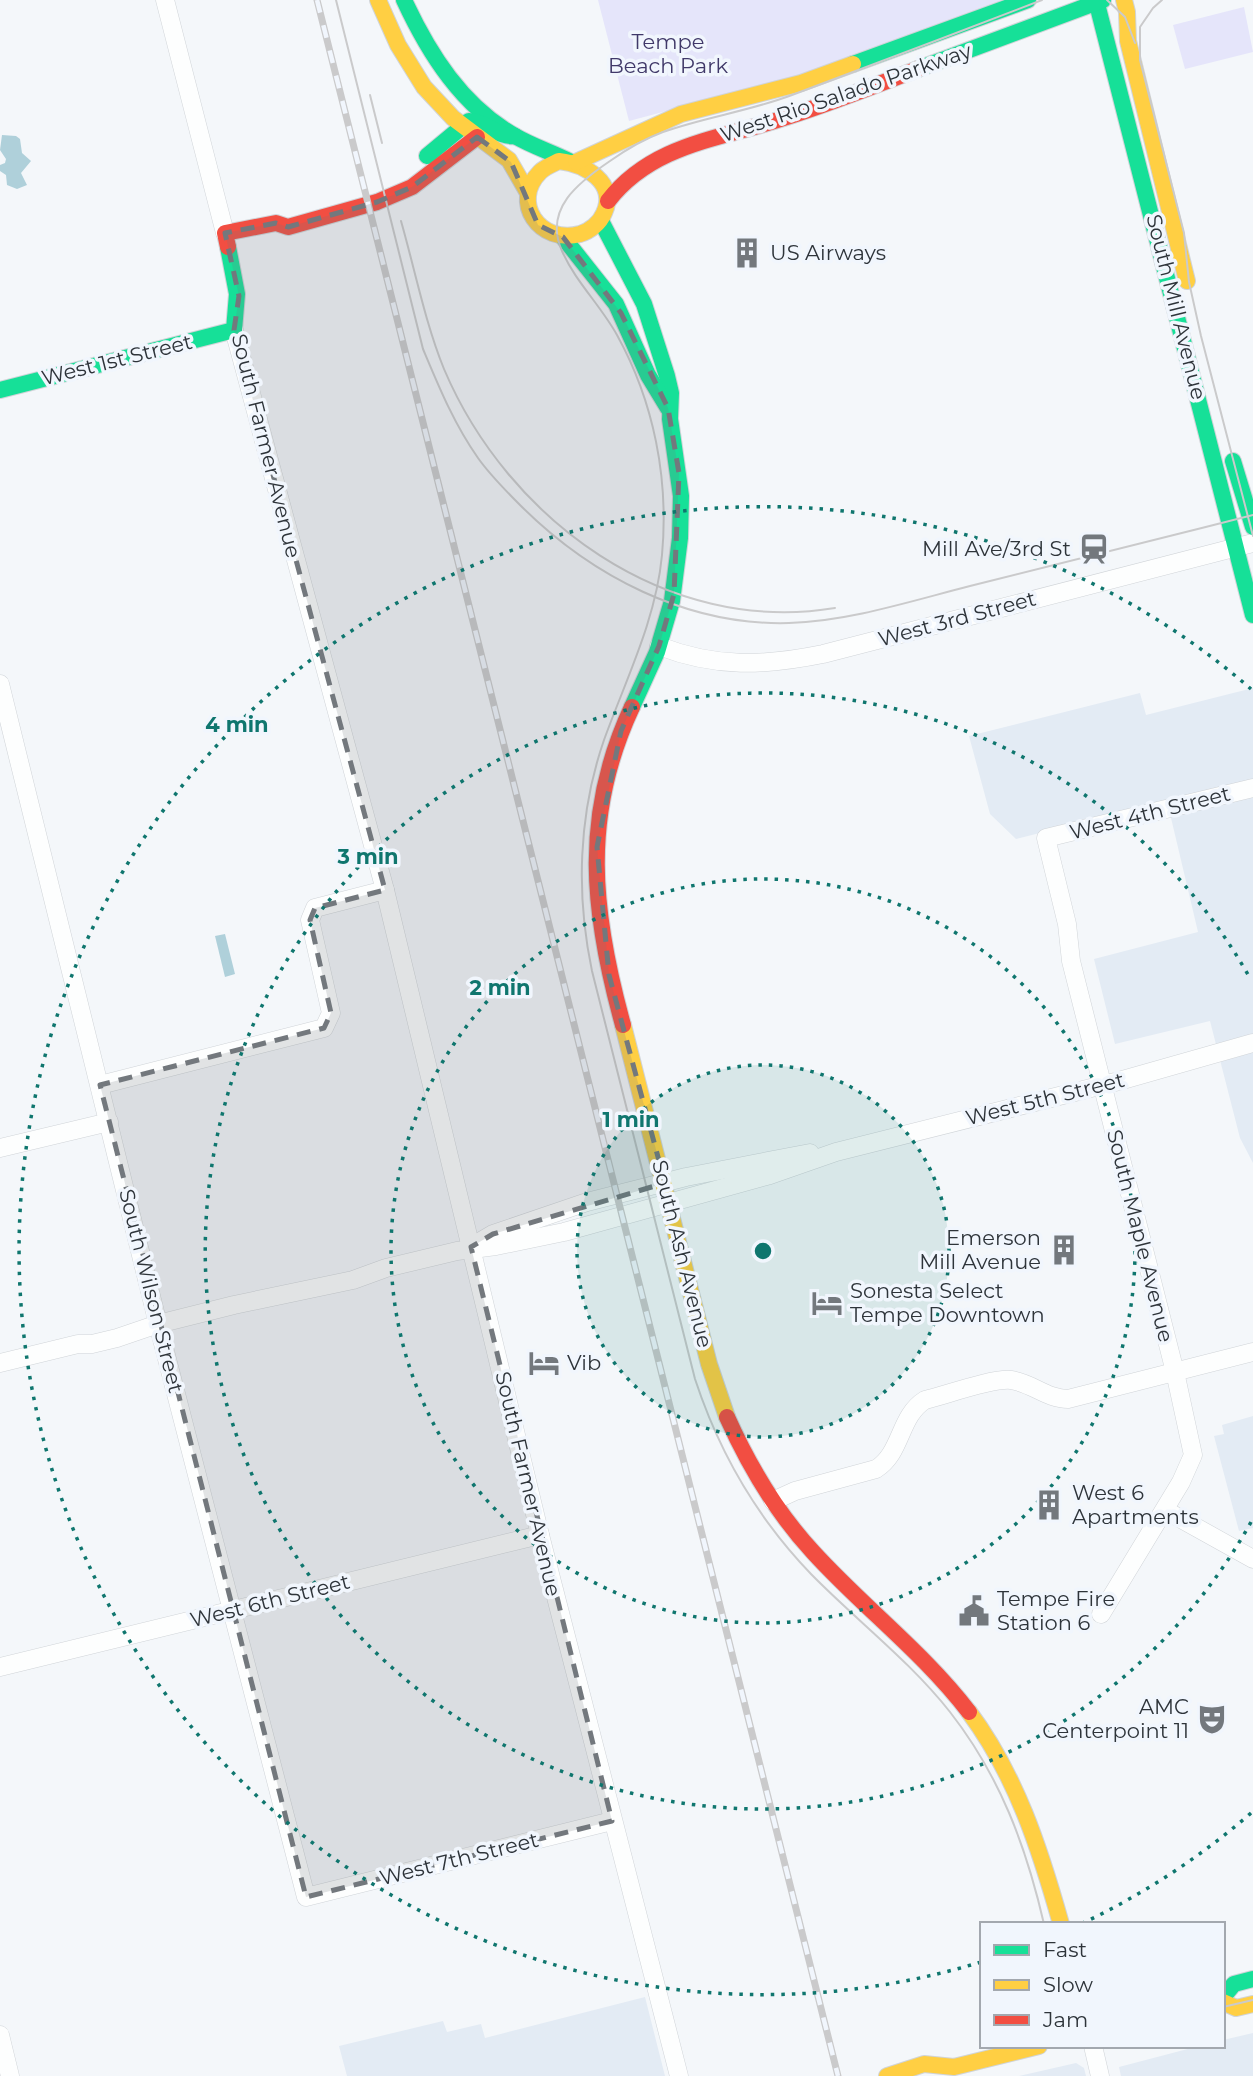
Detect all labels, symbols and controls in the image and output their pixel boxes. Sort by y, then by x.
park label: Tempe Beach Park [608,29,728,78]
street label: West Rio Salado Parkway [717,38,975,147]
street label: South Mill Avenue [1141,212,1212,402]
building icon: US Airways [730,236,764,270]
place label: US Airways [770,240,886,265]
street label: West 1st Street [39,329,195,390]
street label: South Farmer Avenue [227,331,306,561]
station icon: Mill Ave/3rd St [1077,532,1111,566]
place label: Mill Ave/3rd St [922,536,1071,561]
street label: West 3rd Street [875,585,1039,652]
text: 4 min [205,712,269,737]
street label: West 4th Street [1067,780,1233,845]
text: 3 min [336,844,399,869]
text: 2 min [469,975,531,1000]
street label: West 5th Street [963,1067,1127,1130]
text: 1 min [602,1107,660,1132]
street label: South Maple Avenue [1102,1127,1179,1345]
street label: South Ash Avenue [647,1157,718,1350]
street label: South Wilson Street [114,1186,189,1395]
place label: Emerson Mill Avenue [919,1225,1041,1274]
building icon: Emerson Mill Avenue [1047,1233,1081,1267]
centre of rings [751,1239,775,1263]
place label: Sonesta Select Tempe Downtown [850,1278,1045,1327]
hotel icon: Sonesta Select Tempe Downtown [810,1286,844,1320]
hotel icon: Vib [527,1346,561,1380]
place label: Vib [567,1350,601,1375]
street label: South Farmer Avenue [490,1369,567,1599]
place label: West 6 Apartments [1072,1480,1199,1529]
building icon: West 6 Apartments [1032,1488,1066,1522]
street label: West 6th Street [187,1569,352,1632]
place label: Tempe Fire Station 6 [997,1586,1115,1635]
public building icon: Tempe Fire Station 6 [957,1594,991,1628]
place label: AMC Centerpoint 11 [1042,1694,1189,1743]
theatre icon: AMC Centerpoint 11 [1195,1702,1229,1736]
street label: West 7th Street [377,1827,541,1890]
legend [980,1922,1225,2048]
text: Fast [1043,1937,1087,1962]
text: Slow [1043,1972,1093,1997]
text: Jam [1042,2007,1088,2032]

